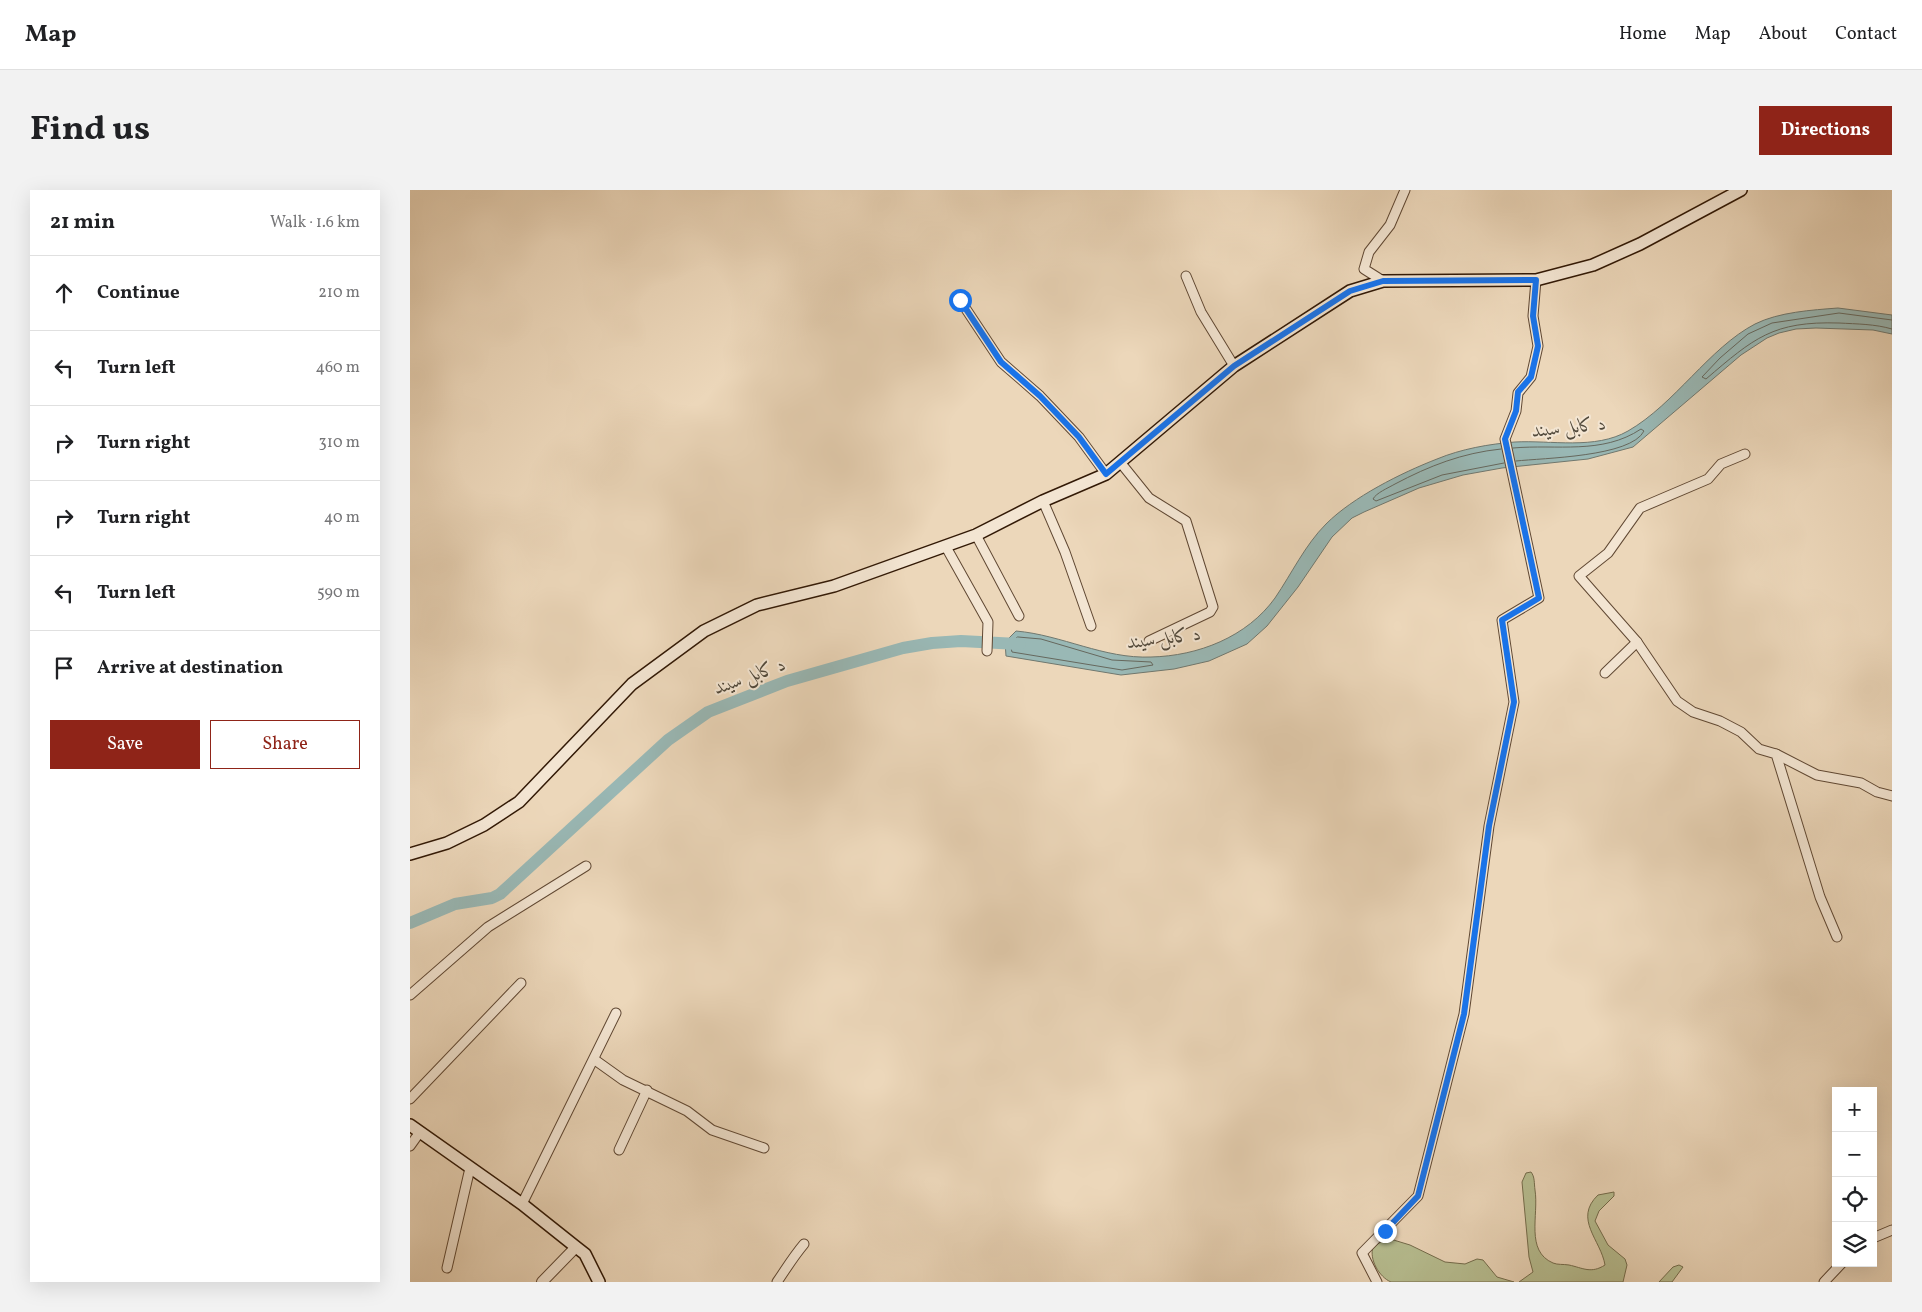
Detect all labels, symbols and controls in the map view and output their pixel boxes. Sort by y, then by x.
text: Map [25,18,76,52]
text: Home [1619,22,1667,47]
text: Map [1695,22,1731,47]
text: About [1759,22,1807,47]
text: Contact [1835,22,1897,47]
text: Find us [30,106,150,154]
button: Directions [1759,106,1892,155]
text: 21 min [50,208,115,237]
text: Walk · 1.6 km [270,212,360,234]
icon: ahead [50,279,78,307]
text: Continue [97,280,180,306]
text: 210 m [318,282,360,304]
route start [949,289,972,312]
icon: left [50,354,78,382]
text: Turn left [97,355,176,381]
text: 460 m [316,357,360,379]
water label: د کابل سيند [1530,411,1608,445]
icon: right [50,429,78,457]
text: Turn right [97,430,190,456]
text: 310 m [319,432,360,454]
icon: right [50,504,78,532]
text: Turn right [97,505,190,531]
text: 40 m [324,507,360,529]
icon: left [50,579,78,607]
text: Turn left [97,580,176,606]
text: 590 m [317,582,360,604]
water label: د کابل سيند [1125,622,1203,656]
water label: د کابل سيند [710,652,790,702]
icon: arrive [50,654,78,682]
text: Arrive at destination [97,655,283,681]
button: Save [50,720,200,769]
button: Share [210,720,360,769]
map controls [1832,1087,1877,1267]
button: + [1832,1087,1877,1132]
button: − [1832,1132,1877,1177]
button: locate [1832,1177,1877,1222]
route end [1374,1220,1397,1243]
button: layers [1832,1222,1877,1267]

